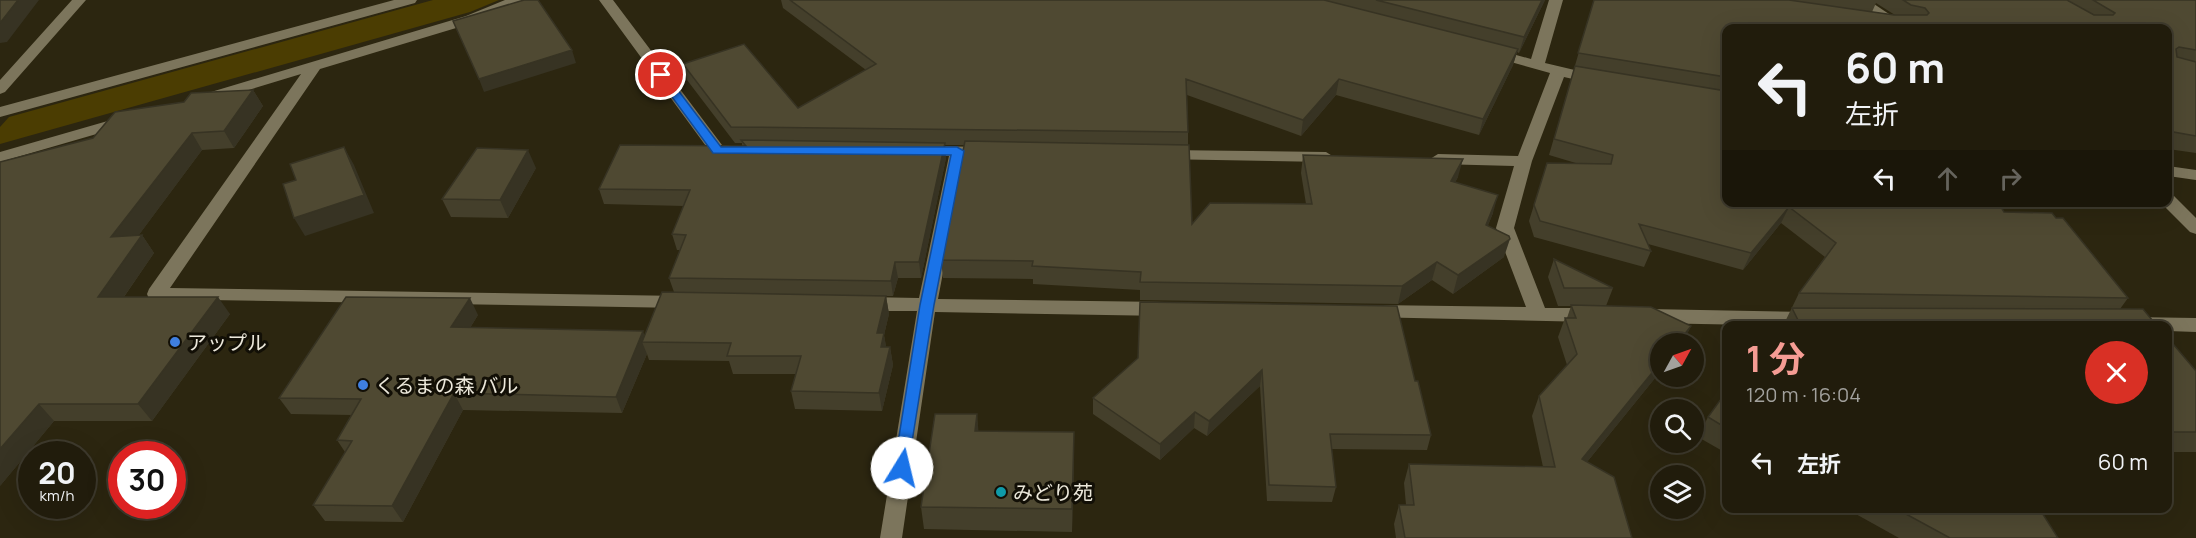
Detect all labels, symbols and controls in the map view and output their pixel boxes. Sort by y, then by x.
text: 60 m [1845,38,1945,96]
icon: left [1746,48,1824,126]
pin [635,49,686,100]
icon: arrive [644,58,677,91]
text: 左折 [1845,95,1899,132]
icon: left [1868,162,1901,195]
icon: ahead [1931,162,1964,195]
icon: right [1994,162,2027,195]
place label: アップル [187,329,267,356]
north arrow [1650,333,1704,387]
map controls [1650,333,1704,519]
text: 1 分 [1746,334,1805,383]
marker: アップル [168,335,182,349]
button: close [2085,341,2148,404]
place label: くるまの森 バル [375,372,519,399]
marker: くるまの森 バル [356,378,370,392]
text: 120 m · 16:04 [1746,381,1861,408]
button: search [1650,399,1704,453]
position arrow [870,436,934,500]
speed limit sign: 30 [108,441,186,519]
icon: left [1746,446,1779,479]
text: 60 m [2098,447,2148,477]
text: 左折 [1797,449,1841,479]
text: 20 [38,452,76,493]
button: layers [1650,465,1704,519]
place label: みどり苑 [1013,479,1093,506]
text: km/h [40,485,74,506]
marker: みどり苑 [994,485,1008,499]

